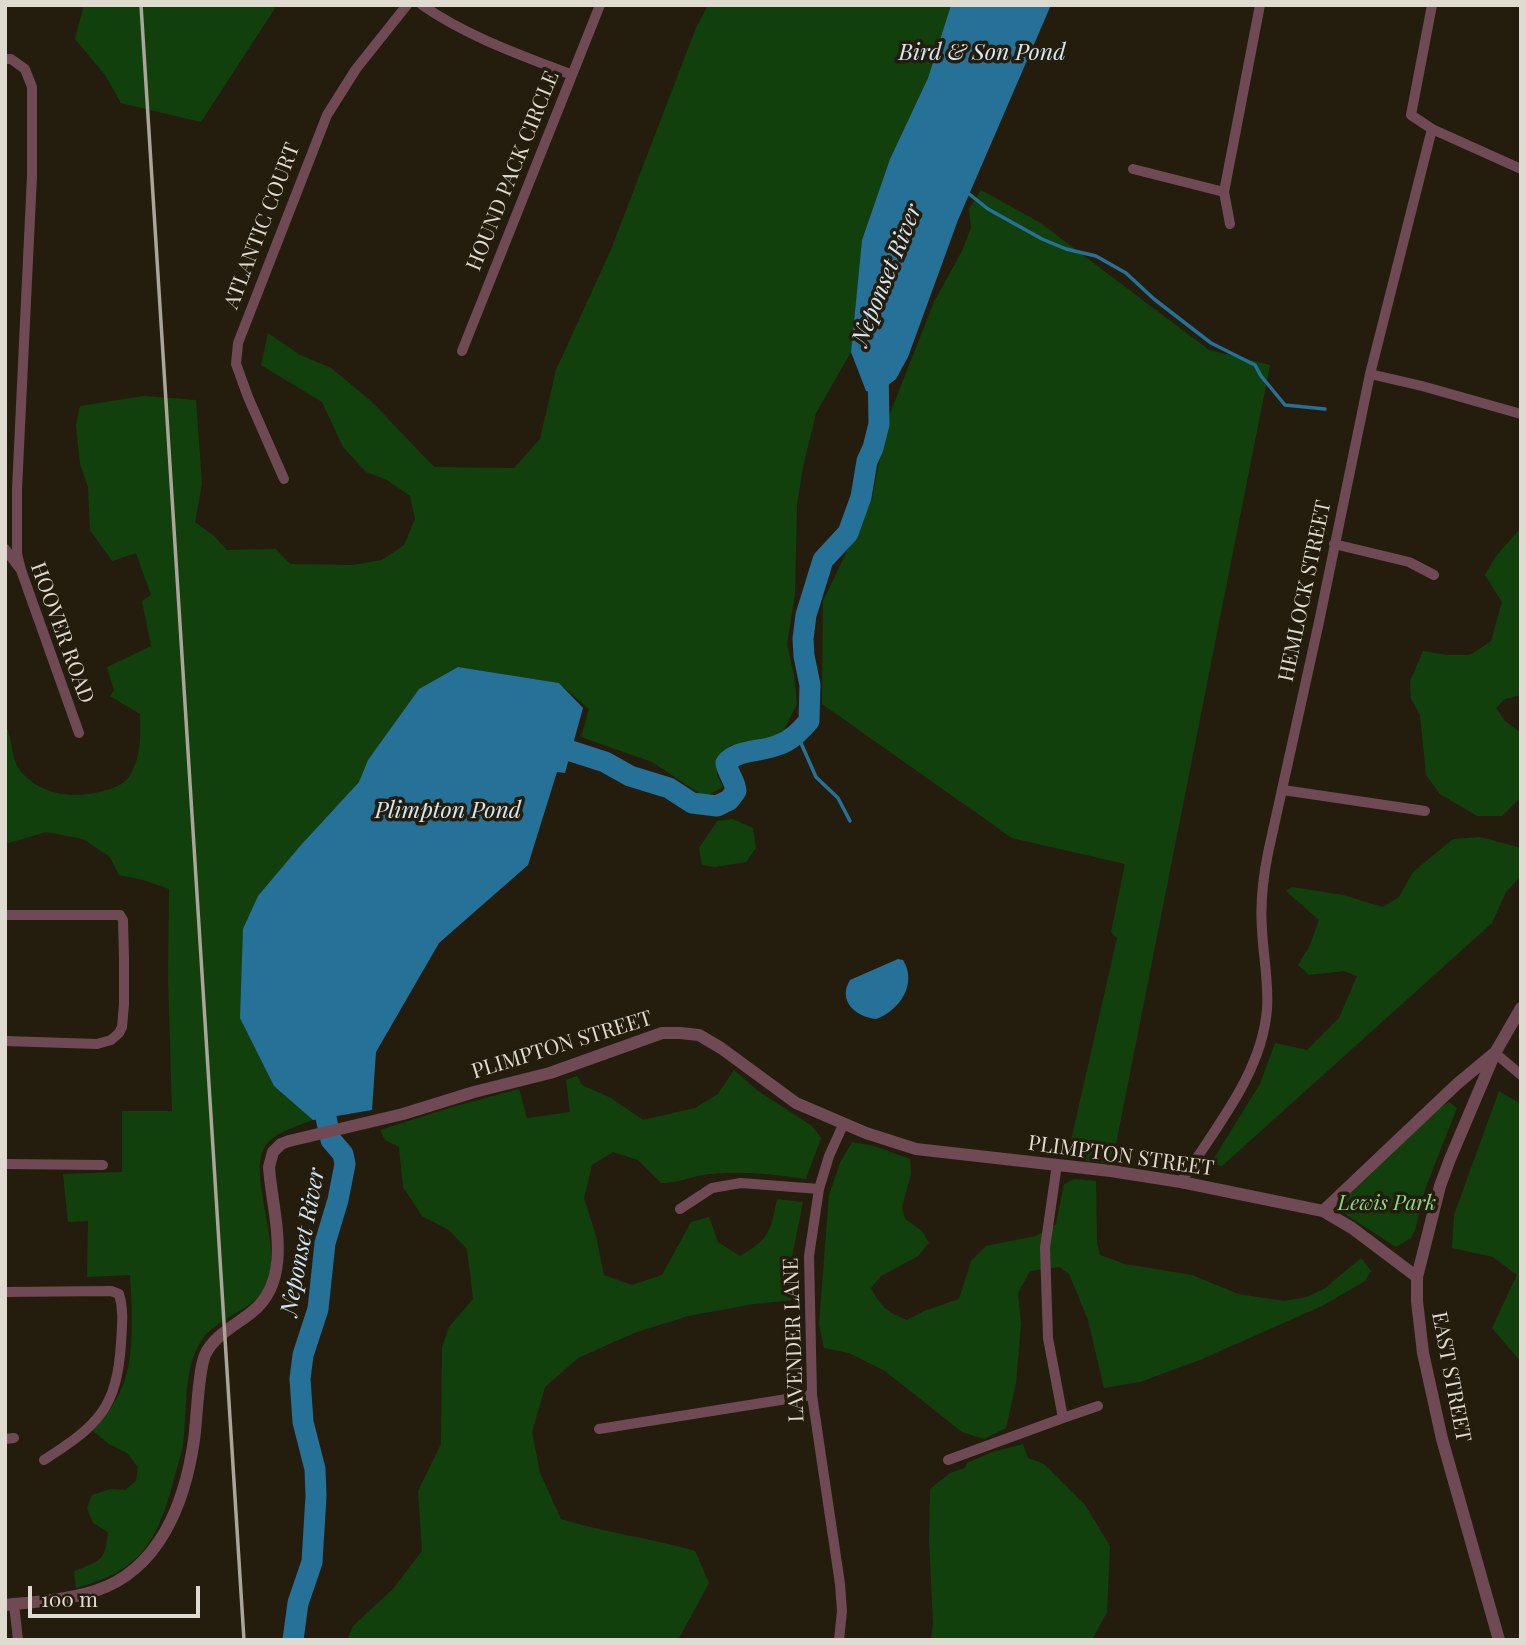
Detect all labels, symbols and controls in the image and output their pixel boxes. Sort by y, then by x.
water label: Bird & Son Pond [898,39,1066,67]
street label: HOUND PACK CIRCLE [461,67,565,275]
street label: ATLANTIC COURT [219,140,305,312]
water label: Neponset River [846,200,928,350]
street label: HEMLOCK STREET [1273,498,1337,684]
street label: HOOVER ROAD [25,559,99,707]
water label: Plimpton Pond [375,797,521,825]
street label: PLIMPTON STREET [469,1006,655,1084]
street label: PLIMPTON STREET [1026,1130,1216,1182]
water label: Neponset River [275,1166,331,1318]
park label: Lewis Park [1338,1190,1436,1216]
street label: LAVENDER LANE [779,1257,809,1423]
street label: EAST STREET [1426,1310,1476,1444]
scale bar [32,1572,203,1616]
text: 100 m [41,1584,98,1612]

